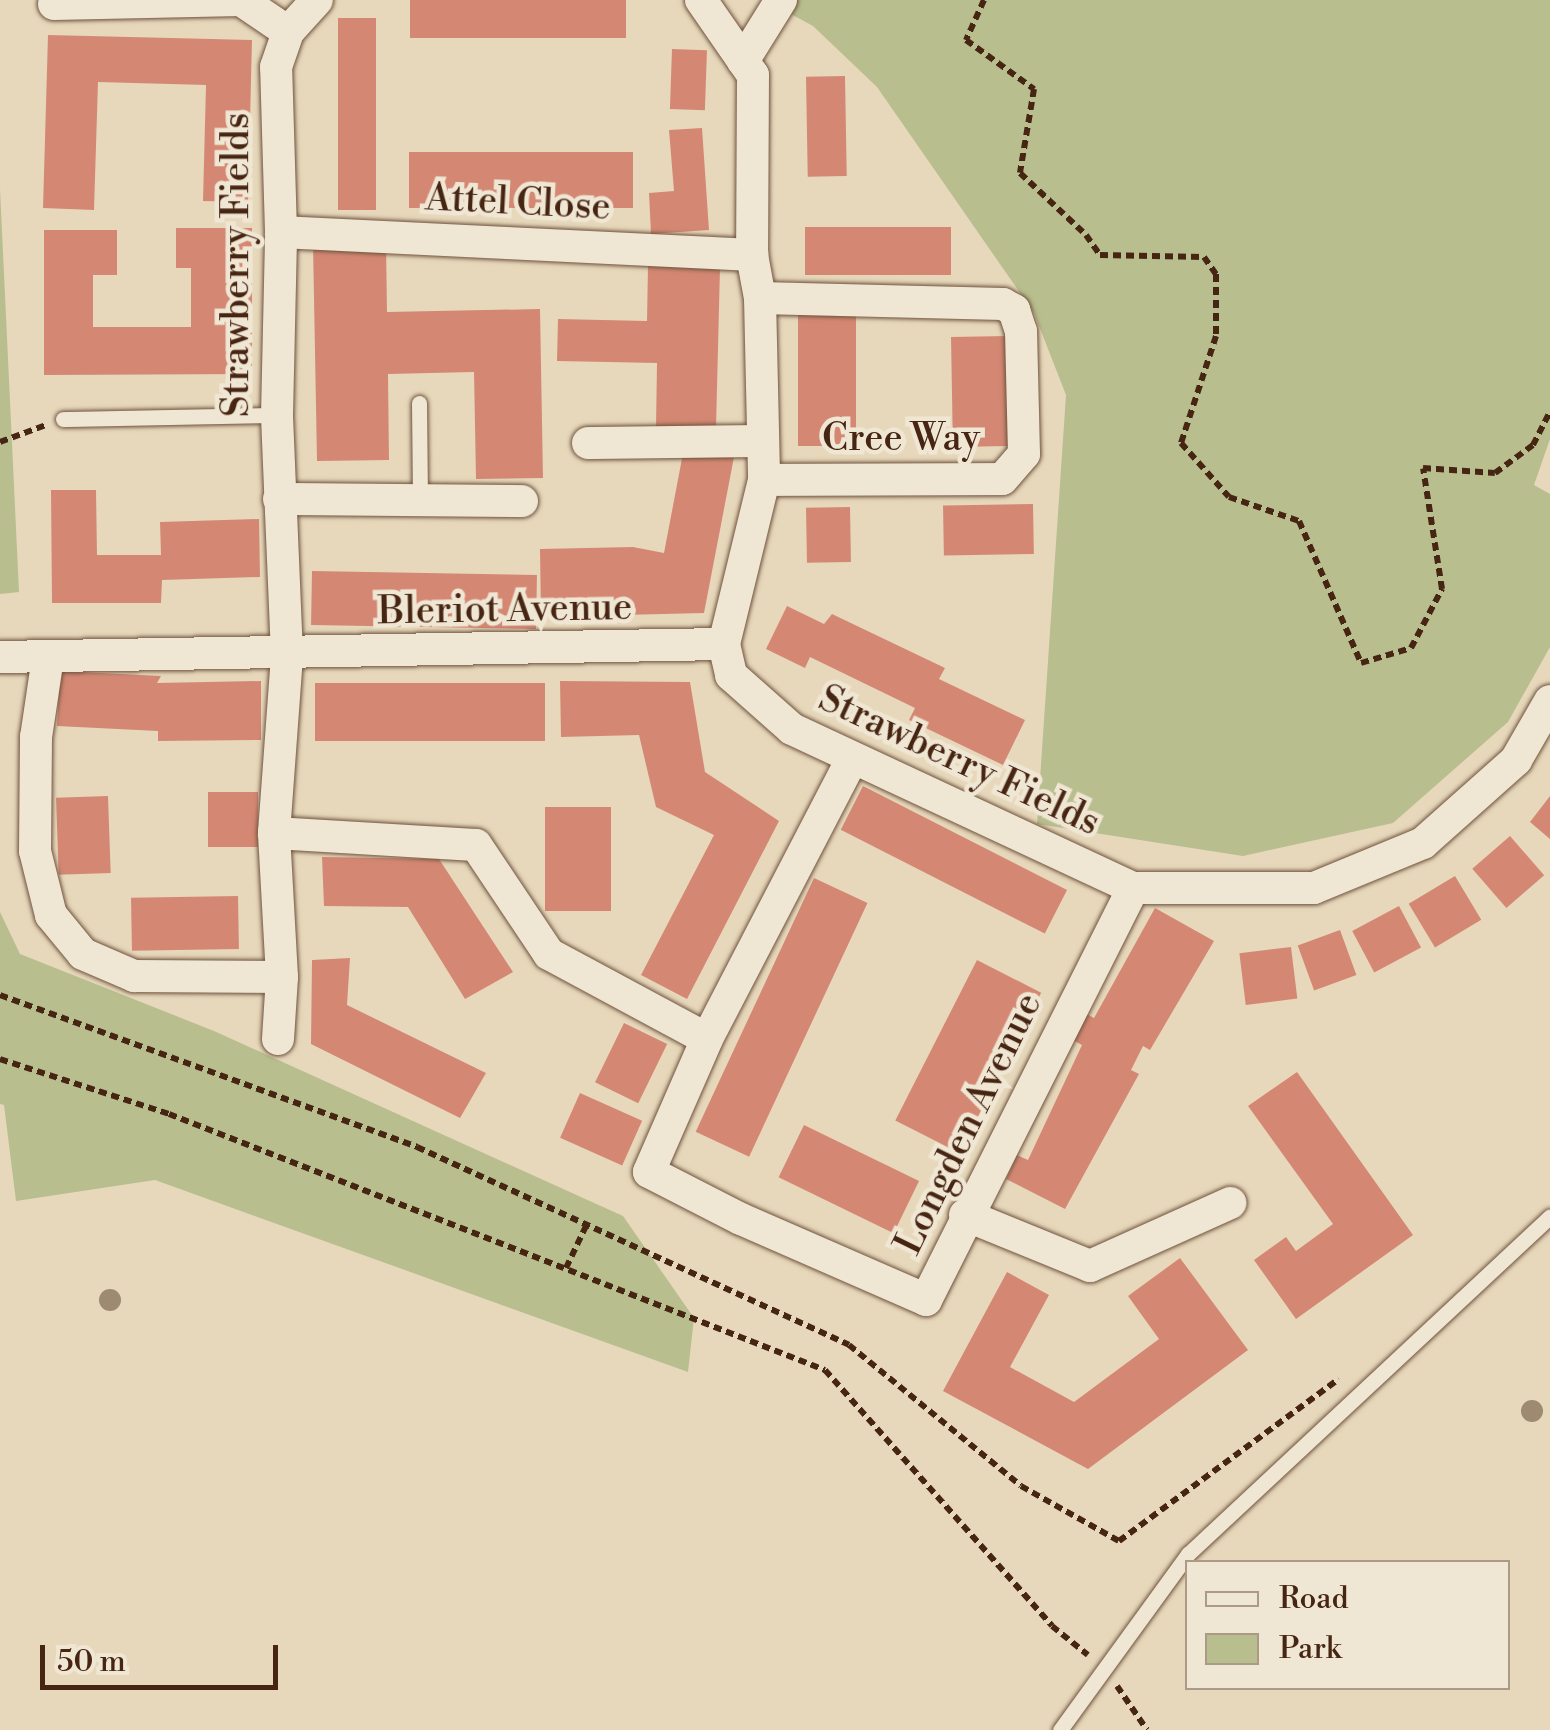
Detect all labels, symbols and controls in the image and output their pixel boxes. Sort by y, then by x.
street label: Strawberry Fields [214,113,260,417]
street label: Attel Close [424,175,612,231]
street label: Cree Way [822,416,980,462]
street label: Bleriot Avenue [377,585,633,635]
street label: Strawberry Fields [811,676,1107,846]
street label: Longden Avenue [886,986,1052,1262]
legend [1185,1560,1510,1690]
text: Road [1279,1580,1349,1618]
scale bar [45,1625,282,1687]
text: Park [1279,1630,1341,1668]
text: 50 m [57,1643,126,1681]

